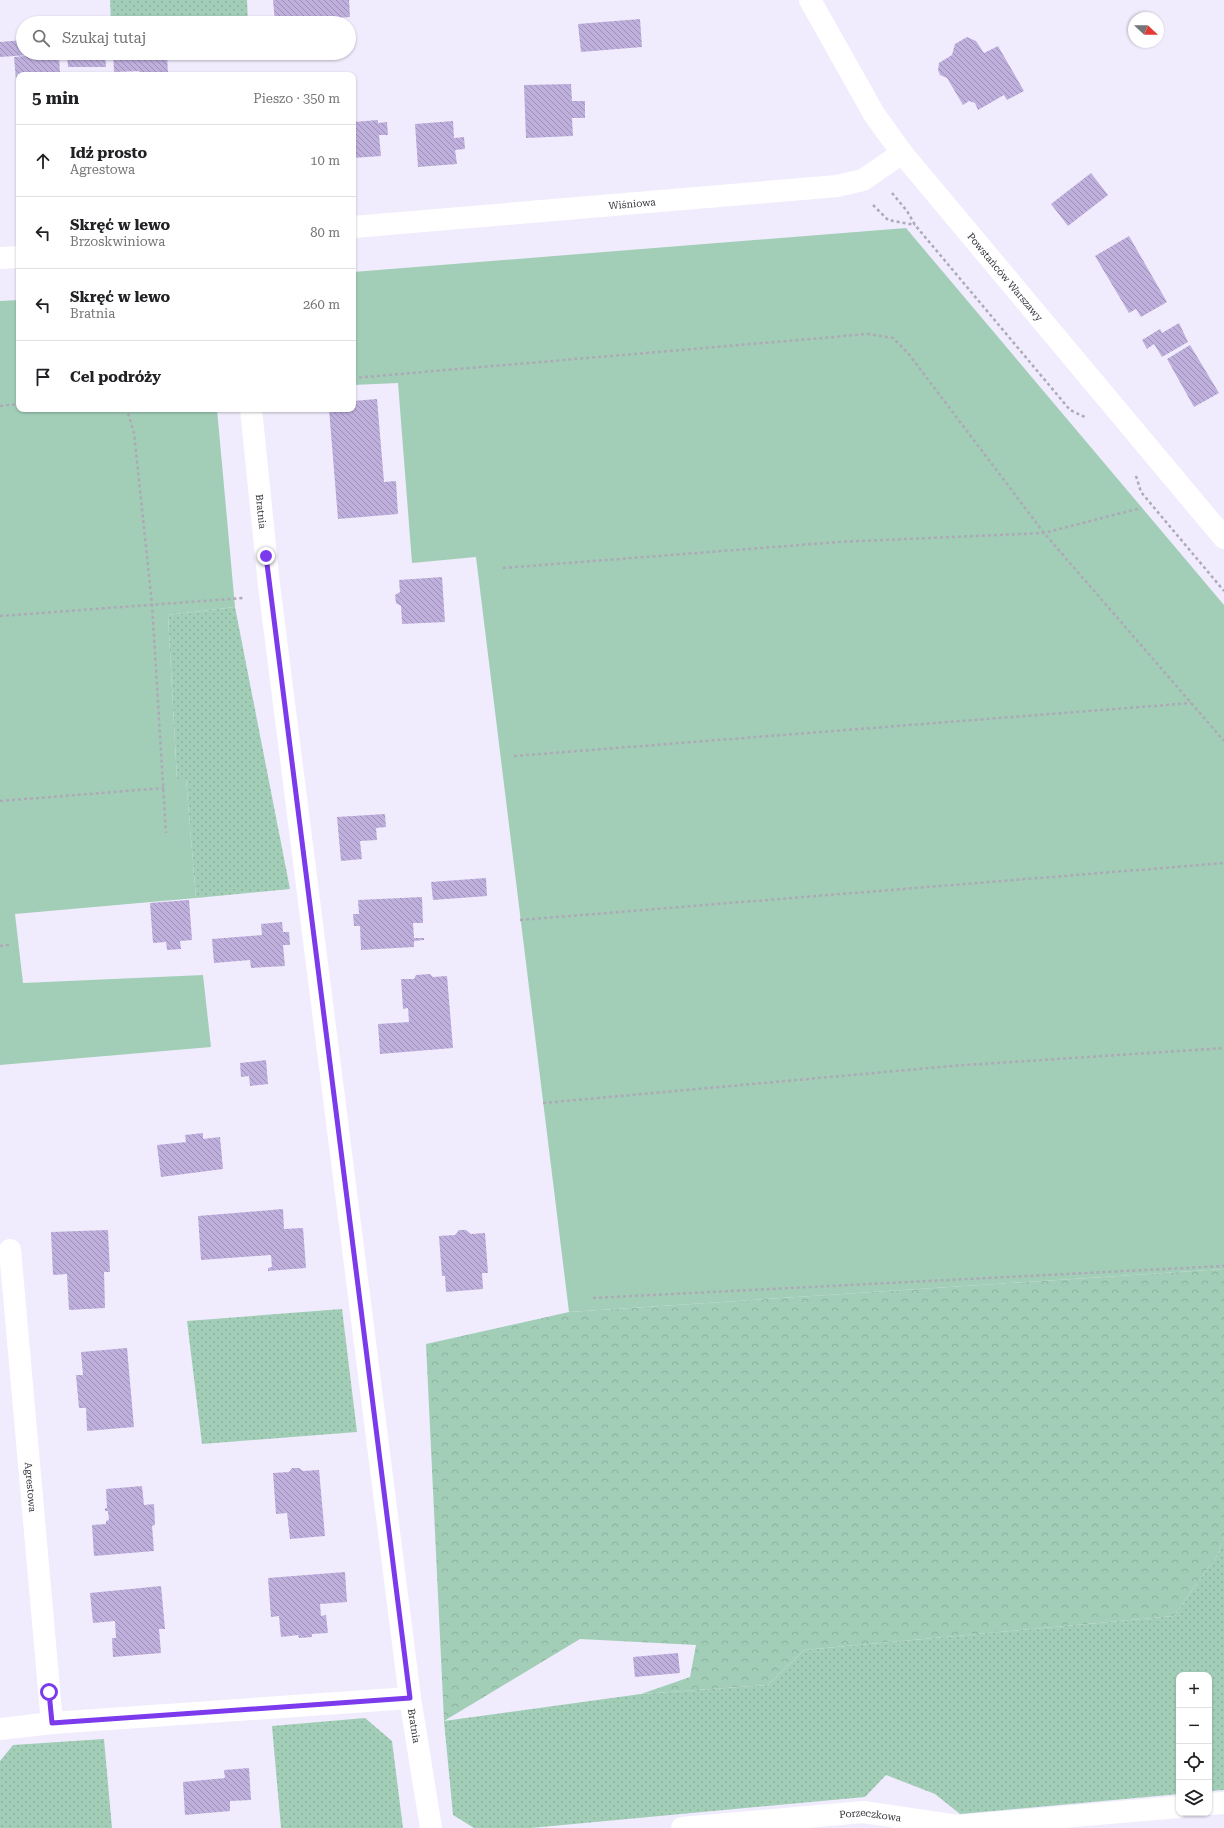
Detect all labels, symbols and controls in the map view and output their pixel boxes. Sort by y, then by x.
north arrow [1128,12,1164,48]
search box [16,16,356,60]
icon: search [30,27,52,49]
text: Szukaj tutaj [62,29,146,47]
text: 5 min [32,88,79,108]
text: Pieszo · 350 m [253,91,340,106]
text: Idź prosto [70,144,147,162]
icon: ahead [32,150,54,172]
text: 10 m [310,153,340,168]
text: Agrestowa [70,162,135,177]
street label: Wiśniowa [608,196,657,211]
text: Skręć w lewo [70,216,170,234]
icon: left [32,222,54,244]
text: 80 m [310,225,340,240]
street label: Powstańców Warszawy [965,231,1045,323]
text: Brzoskwiniowa [70,234,165,249]
text: Skręć w lewo [70,288,170,306]
icon: left [32,294,54,316]
text: 260 m [303,297,340,312]
text: Bratnia [70,306,115,321]
icon: arrive [32,366,54,388]
text: Cel podróży [70,368,161,386]
street label: Bratnia [254,494,268,530]
route end [257,547,275,565]
street label: Agrestowa [23,1462,38,1513]
map controls [1176,1672,1212,1816]
button: + [1176,1672,1212,1708]
route start [40,1683,58,1701]
street label: Bratnia [406,1708,422,1745]
button: − [1176,1708,1212,1744]
button: locate [1176,1744,1212,1780]
button: layers [1176,1780,1212,1816]
street label: Porzeczkowa [839,1807,902,1824]

